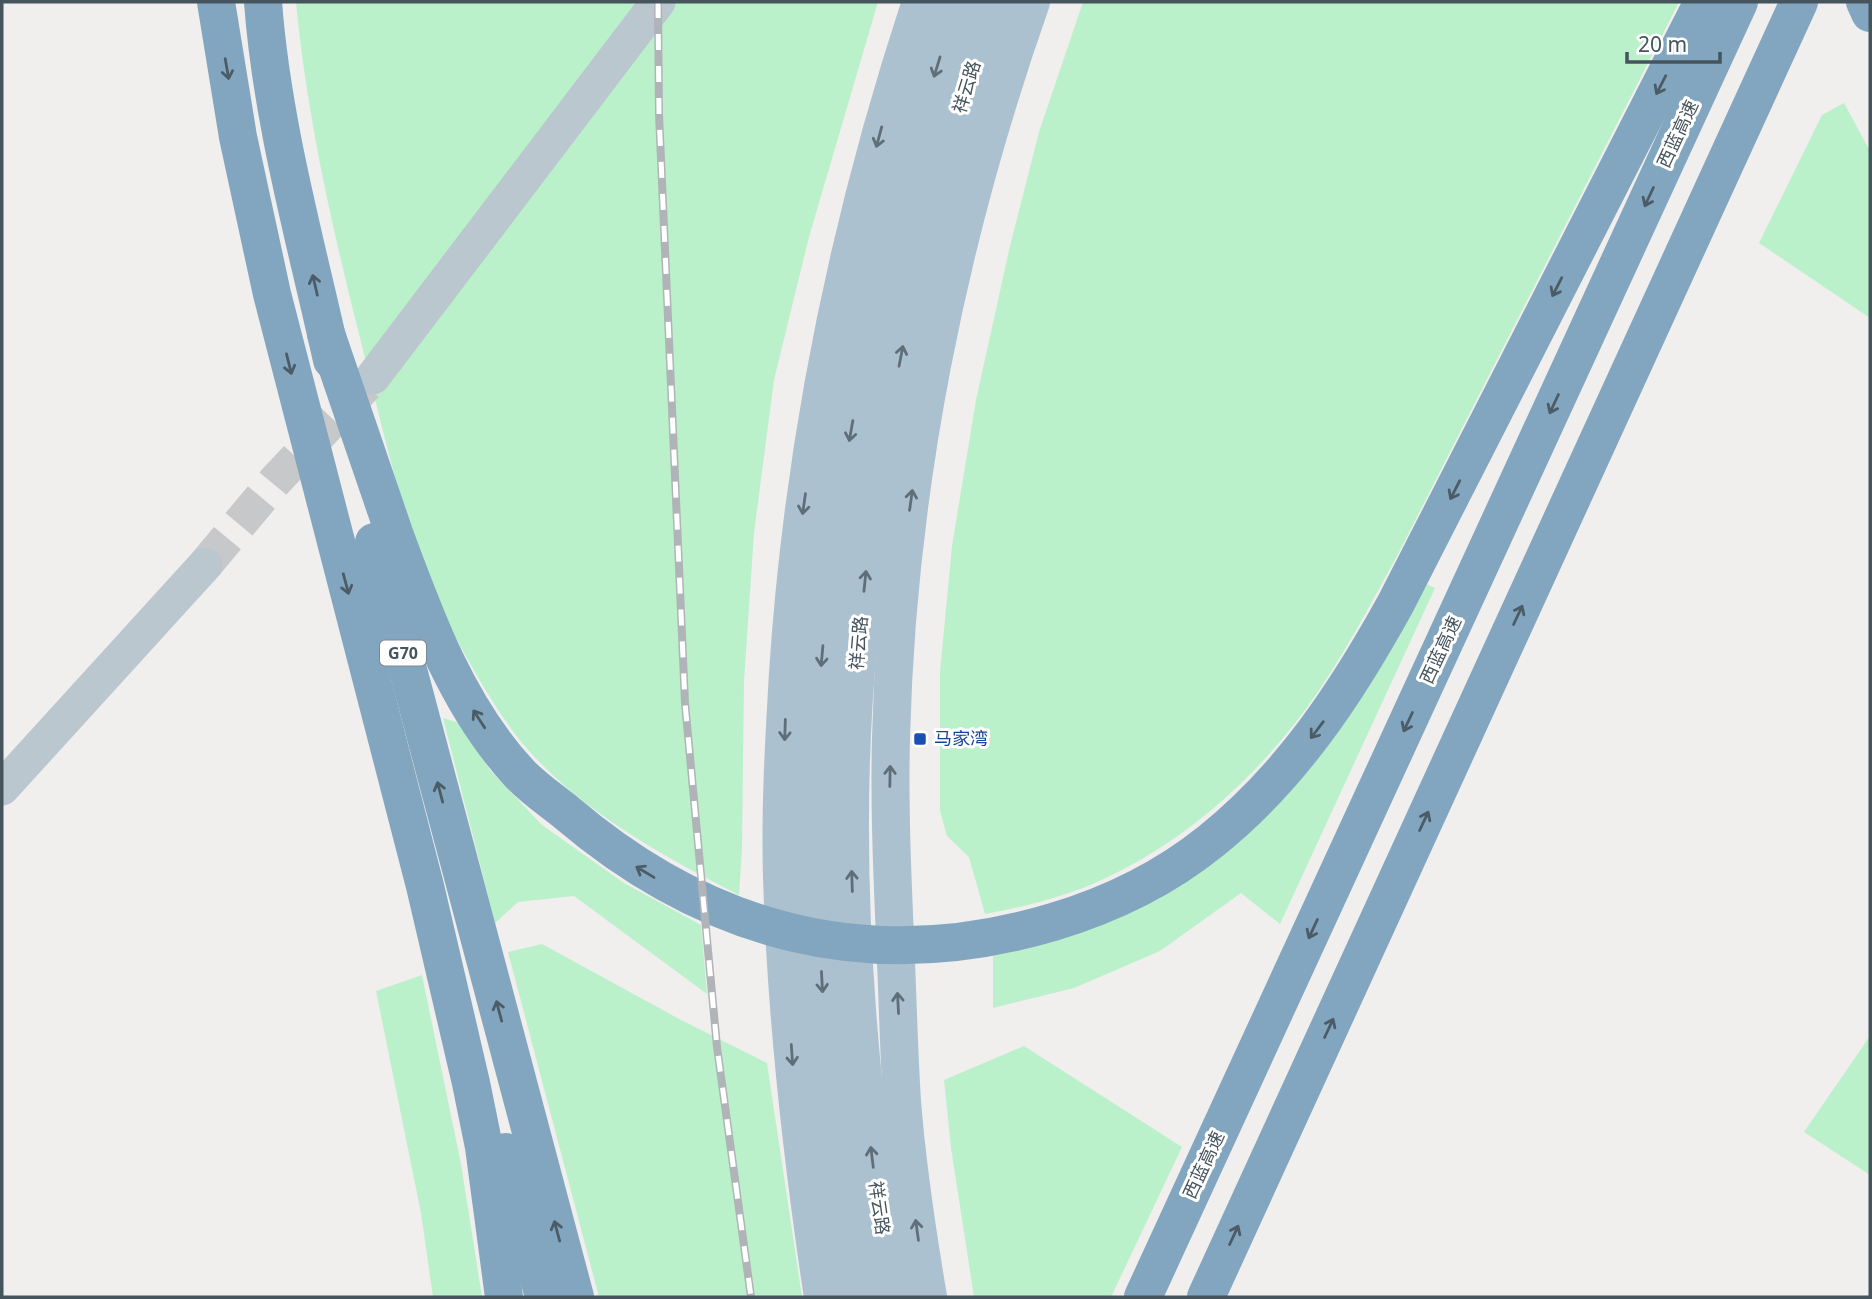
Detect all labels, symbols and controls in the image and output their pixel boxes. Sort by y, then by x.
scale bar [1627,21,1720,65]
text: 20 m [1638,30,1687,58]
one-way arrow [930,55,943,77]
one-way arrow [221,57,234,80]
street label: 祥云路 [947,57,985,116]
one-way arrow [1654,74,1668,95]
street label: 西蓝高速 [1651,96,1703,171]
one-way arrow [872,125,885,148]
one-way arrow [1642,186,1655,207]
one-way arrow [308,275,321,297]
one-way arrow [1550,276,1564,297]
one-way arrow [894,345,908,368]
one-way arrow [283,352,296,374]
one-way arrow [1547,393,1560,414]
one-way arrow [844,419,857,442]
one-way arrow [1448,480,1462,500]
one-way arrow [904,490,917,512]
one-way arrow [798,492,811,515]
one-way arrow [859,570,872,593]
one-way arrow [340,572,353,595]
one-way arrow [1512,604,1525,626]
street label: 西蓝高速 [1414,612,1466,687]
street label: 祥云路 [844,615,872,671]
road number: G70 [380,640,426,666]
one-way arrow [815,644,828,667]
one-way arrow [472,710,486,729]
one-way arrow [1401,711,1414,732]
one-way arrow [778,718,791,741]
one-way arrow [1310,720,1325,738]
place label: 马家湾 [934,726,988,750]
marker: 马家湾 [912,731,928,747]
one-way arrow [883,765,897,788]
one-way arrow [433,781,446,803]
one-way arrow [1418,811,1431,832]
one-way arrow [636,864,656,878]
one-way arrow [845,870,859,893]
one-way arrow [1306,918,1319,939]
one-way arrow [815,970,828,993]
one-way arrow [891,992,904,1015]
one-way arrow [492,1001,505,1023]
one-way arrow [1323,1018,1336,1039]
one-way arrow [786,1044,799,1067]
street label: 西蓝高速 [1177,1127,1229,1202]
one-way arrow [865,1146,878,1169]
street label: 祥云路 [864,1179,896,1236]
one-way arrow [910,1219,923,1242]
one-way arrow [550,1220,563,1242]
one-way arrow [1228,1225,1241,1246]

